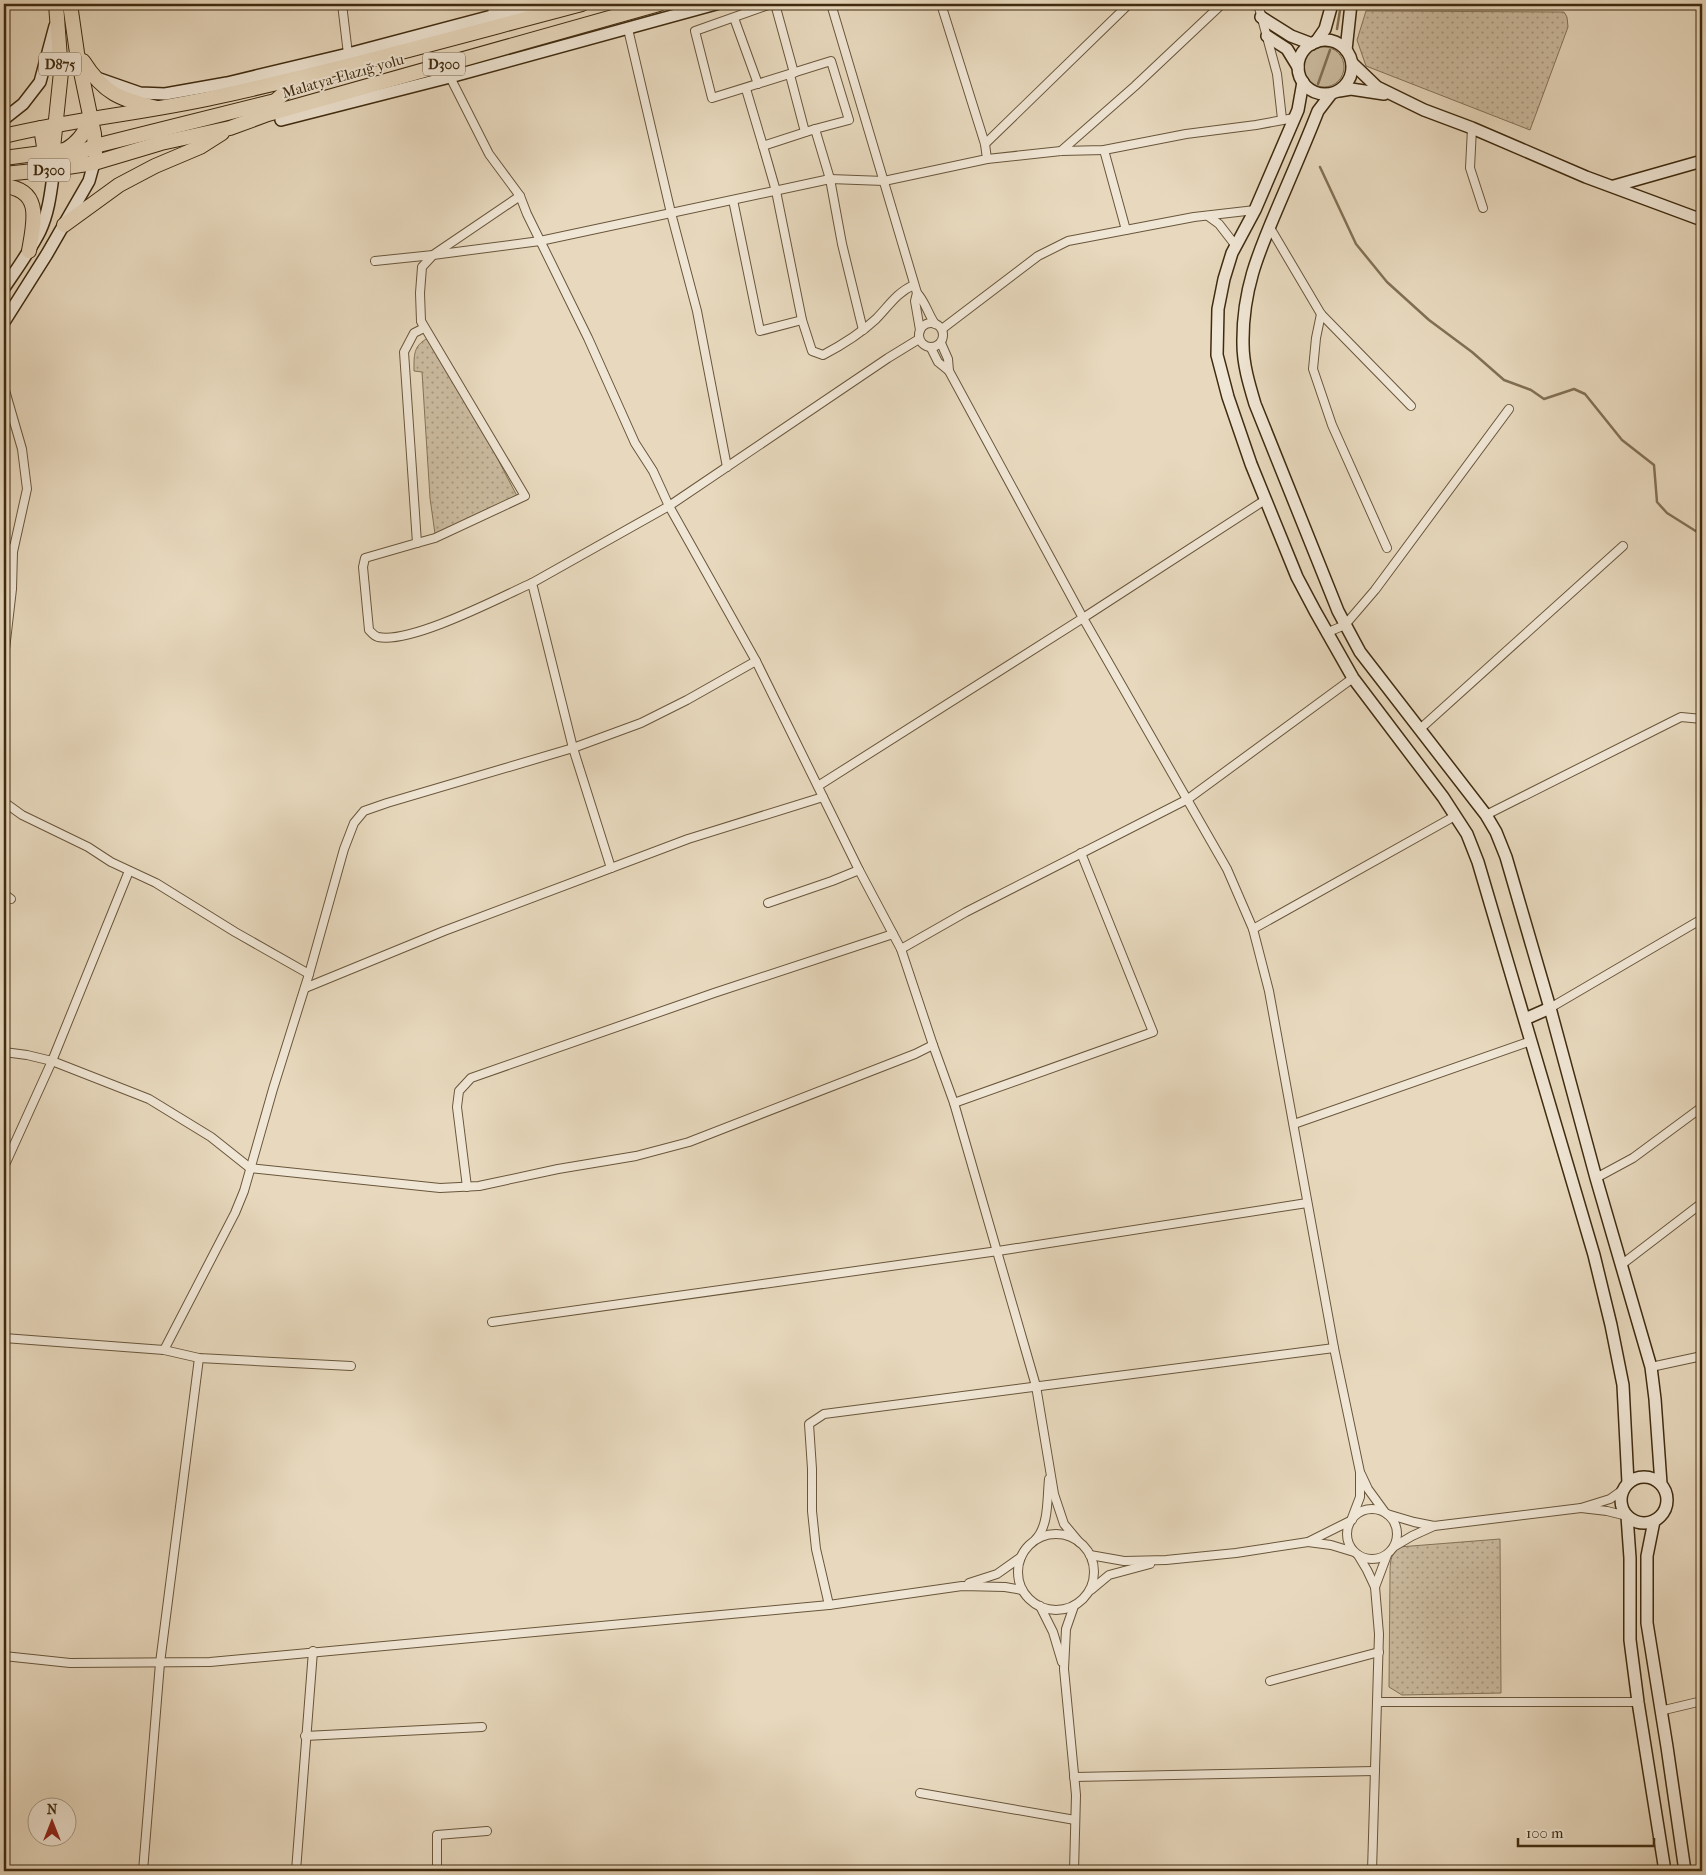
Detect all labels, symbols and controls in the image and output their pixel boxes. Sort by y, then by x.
street label: Malatya-Elazığ yolu [280,50,407,102]
road number: D875 [39,52,81,76]
road number: D300 [423,52,465,76]
road number: D300 [28,158,70,182]
north arrow [28,1798,78,1848]
text: N [47,1801,58,1818]
scale bar [1518,1815,1655,1847]
text: 100 m [1526,1824,1564,1842]

